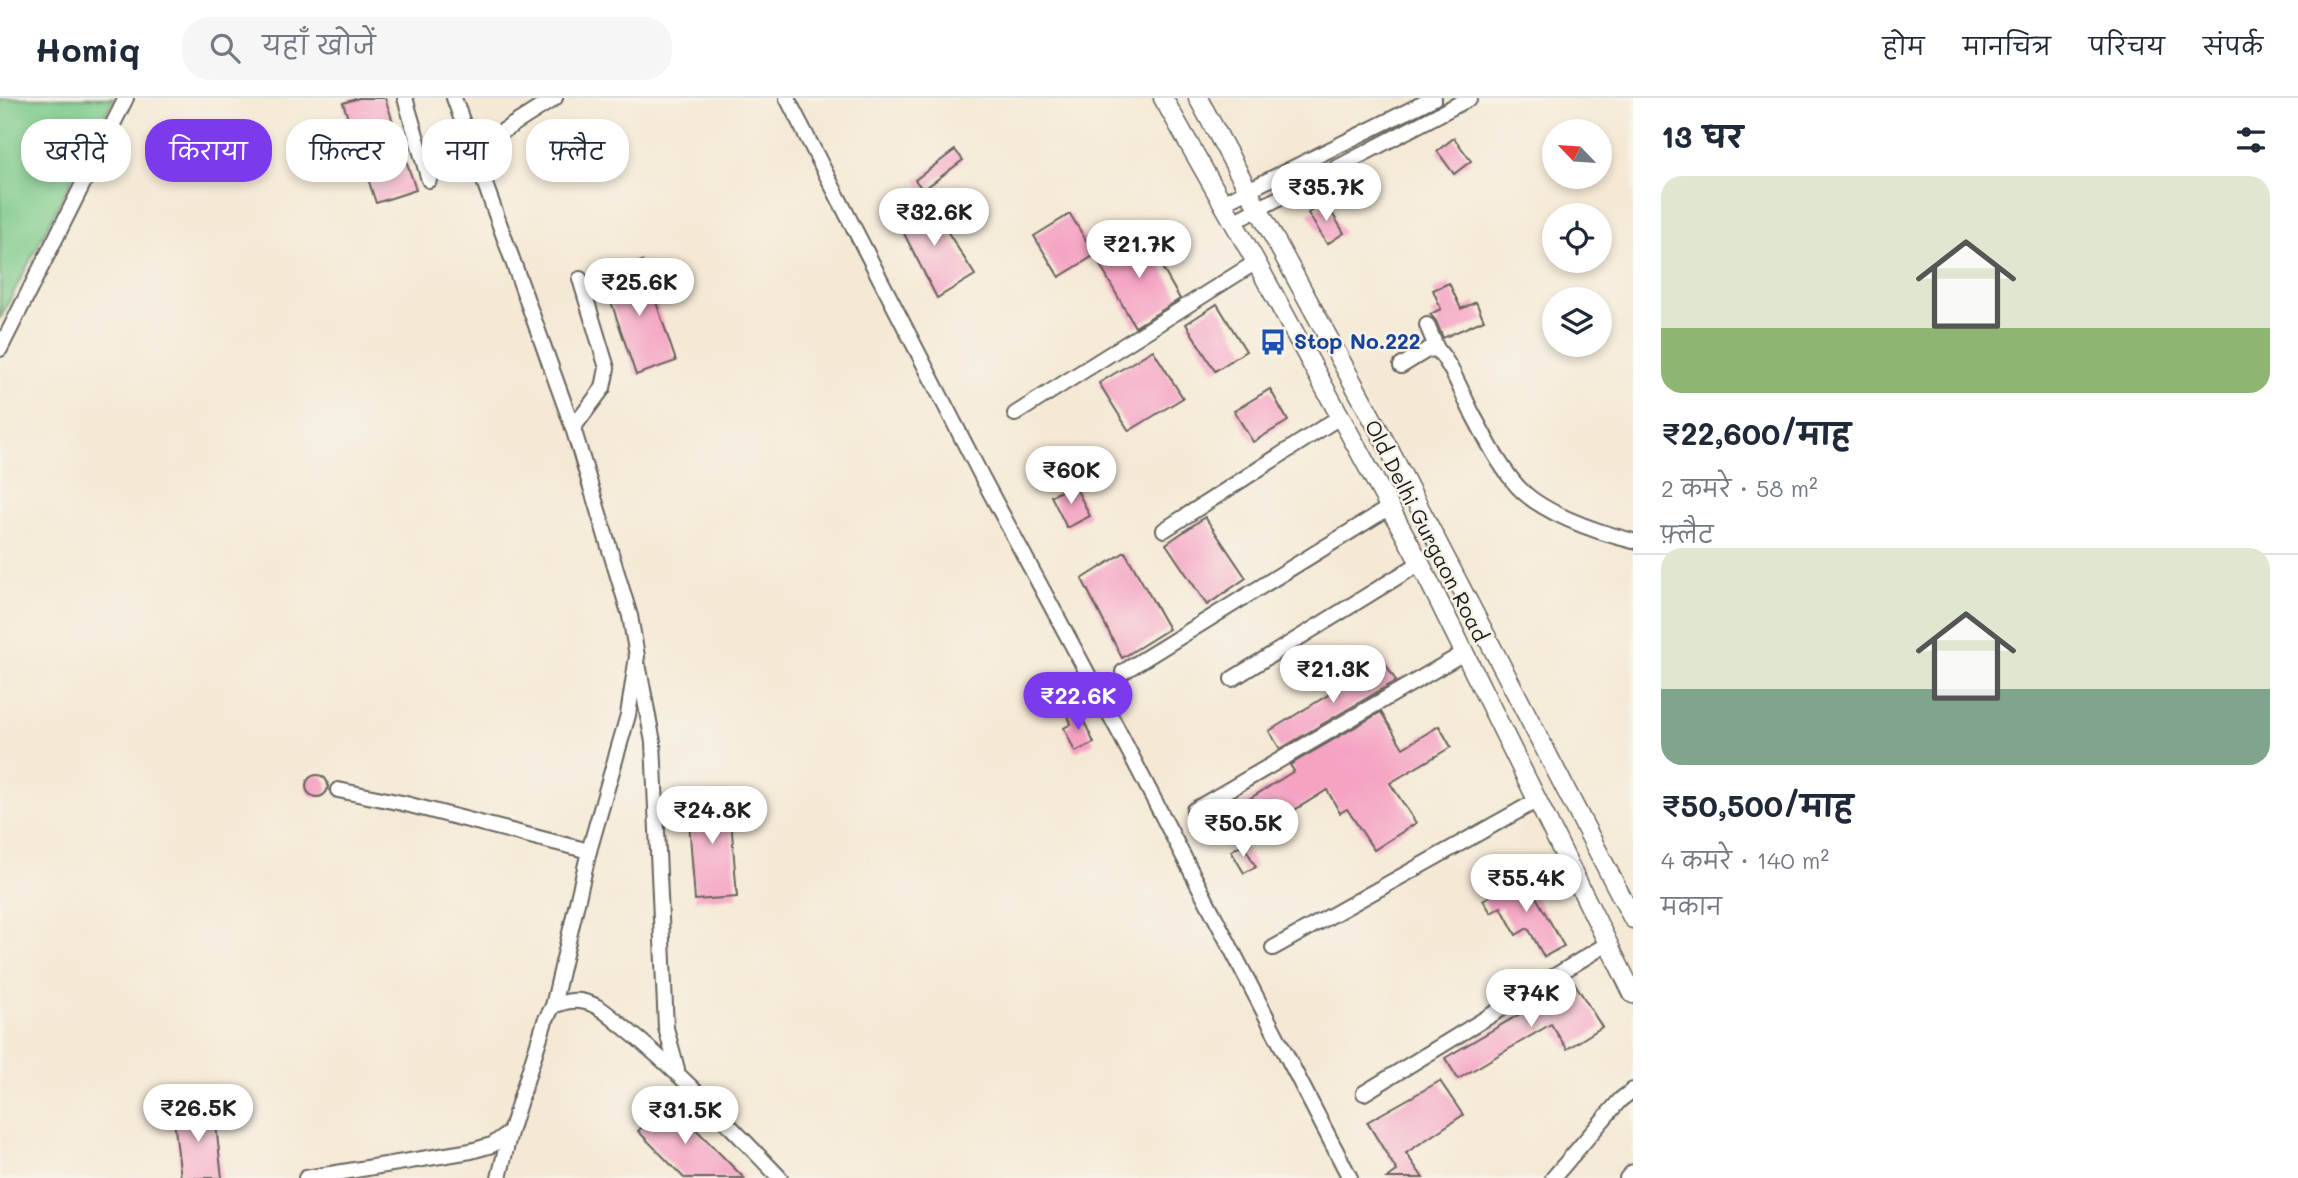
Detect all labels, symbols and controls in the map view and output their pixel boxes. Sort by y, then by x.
search box [182,17,672,80]
text: Homiq [35,27,140,70]
text: यहाँ खोजें [262,28,376,62]
icon: search [206,29,244,67]
text: होम [1882,30,1925,61]
text: मानचित्र [1963,30,2051,61]
text: परिचय [2089,30,2165,61]
text: संपर्क [2203,30,2263,61]
text: 13 घर [1661,116,1743,156]
chip: खरीदें [21,119,131,182]
chip: किराया [145,119,272,182]
chip: फ़िल्टर [286,119,408,182]
chip: नया [422,119,512,182]
chip: फ़्लैट [526,119,629,182]
north arrow [1542,119,1612,189]
map controls [1542,119,1612,357]
icon: filters [2232,121,2270,159]
pin: ₹35.7K [1269,164,1383,223]
text: ₹35.7K [1287,171,1365,201]
pin: ₹32.6K [877,188,991,248]
text: ₹32.6K [895,196,973,226]
button: locate [1542,203,1612,273]
pin: ₹21.7K [1082,220,1196,280]
icon: home [1903,221,2029,347]
text: ₹21.7K [1102,228,1176,258]
pin: ₹25.6K [582,258,696,318]
text: ₹25.6K [600,266,678,296]
button: layers [1542,287,1612,357]
bus stop icon: Stop No.222 [1258,327,1288,357]
place label: Stop No.222 [1294,327,1420,354]
text: ₹22,600/माह [1661,413,1851,453]
street label: Old Delhi Gurgaon Road [1360,415,1495,646]
pin: ₹60K [1030,446,1112,506]
text: ₹60K [1041,454,1101,484]
text: 2 कमरे · 58 m² [1661,473,1818,503]
text: फ़्लैट [1661,519,1713,549]
icon: home [1903,593,2029,719]
pin: ₹21.3K [1276,646,1390,705]
text: ₹21.3K [1296,653,1370,683]
pin: ₹22.6K [1021,672,1135,732]
text: ₹22.6K [1039,680,1117,710]
text: ₹50,500/माह [1661,785,1853,825]
pin: ₹24.8K [655,786,769,846]
text: ₹24.8K [672,794,752,824]
pin: ₹50.5K [1186,800,1300,859]
text: ₹50.5K [1203,807,1283,837]
text: 4 कमरे · 140 m² [1661,845,1829,875]
pin: ₹55.4K [1469,854,1583,914]
text: ₹55.4K [1487,862,1565,892]
text: मकान [1661,891,1722,921]
pin: ₹74K [1490,970,1572,1029]
text: ₹74K [1502,977,1560,1007]
pin: ₹26.5K [141,1084,255,1144]
pin: ₹31.5K [628,1086,742,1146]
text: ₹26.5K [159,1092,237,1122]
text: ₹31.5K [648,1094,722,1124]

